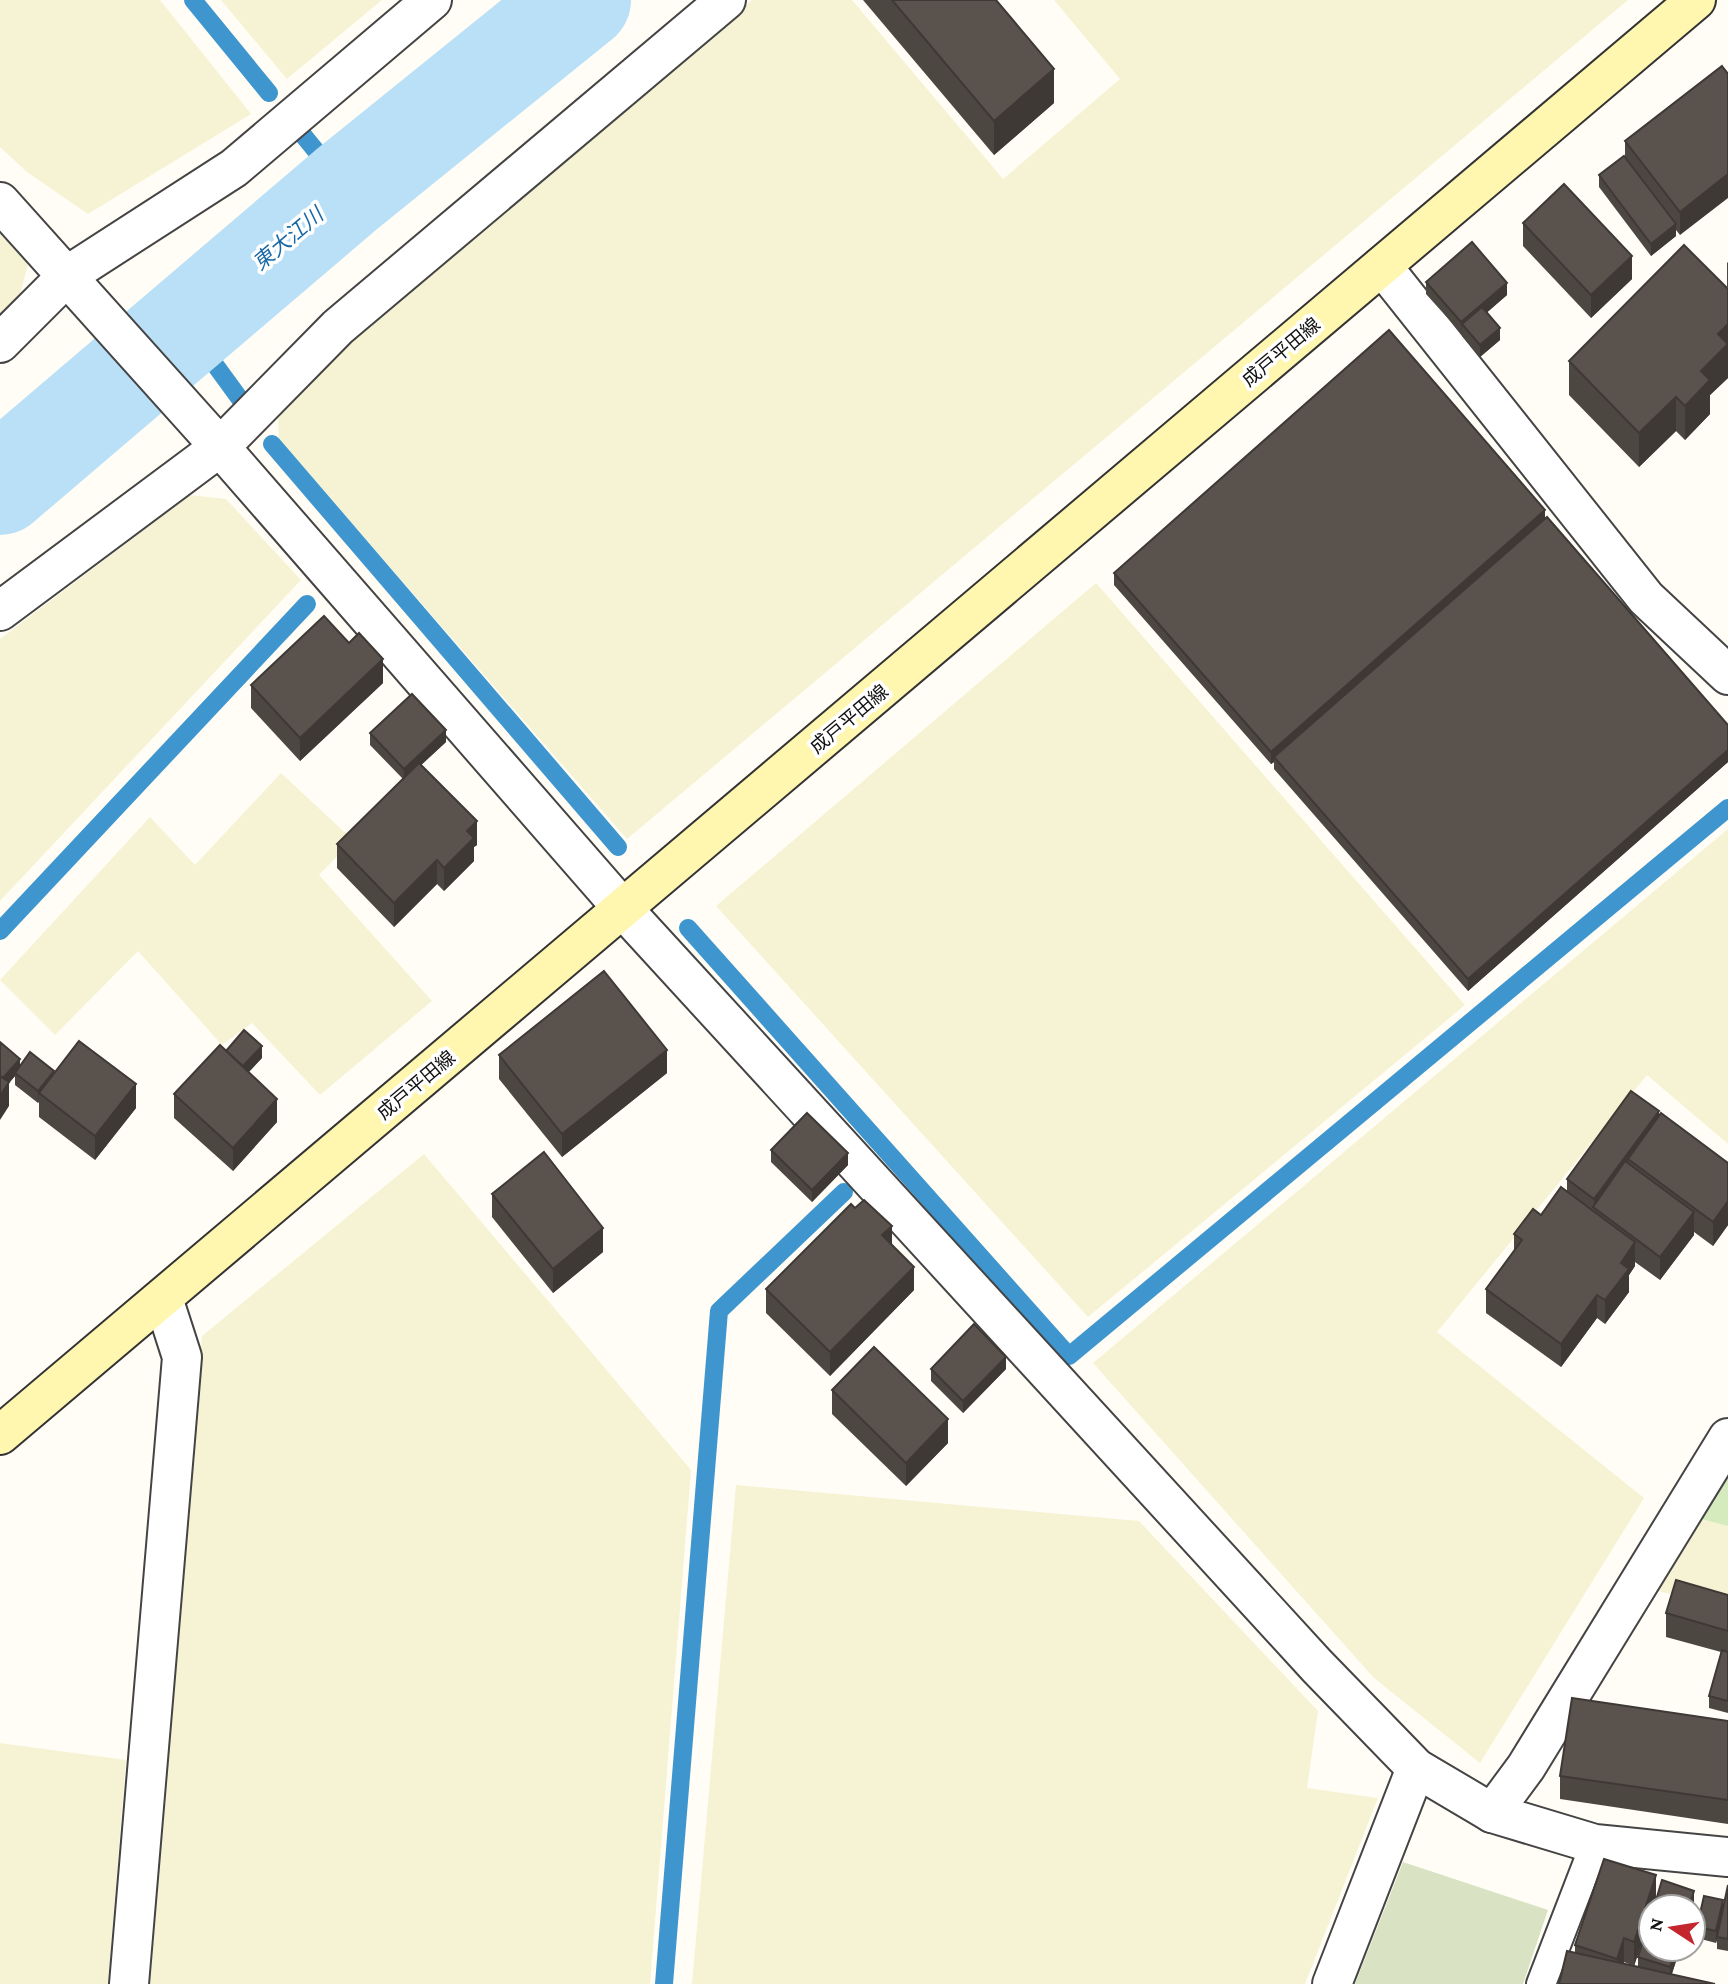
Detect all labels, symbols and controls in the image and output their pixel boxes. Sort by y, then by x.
water label: 東大江川 [248,202,329,275]
street label: 成戸平田線 [1238,313,1324,391]
street label: 成戸平田線 [806,680,892,758]
street label: 成戸平田線 [373,1046,459,1124]
north arrow [1637,1893,1707,1963]
text: N [1644,1916,1667,1933]

